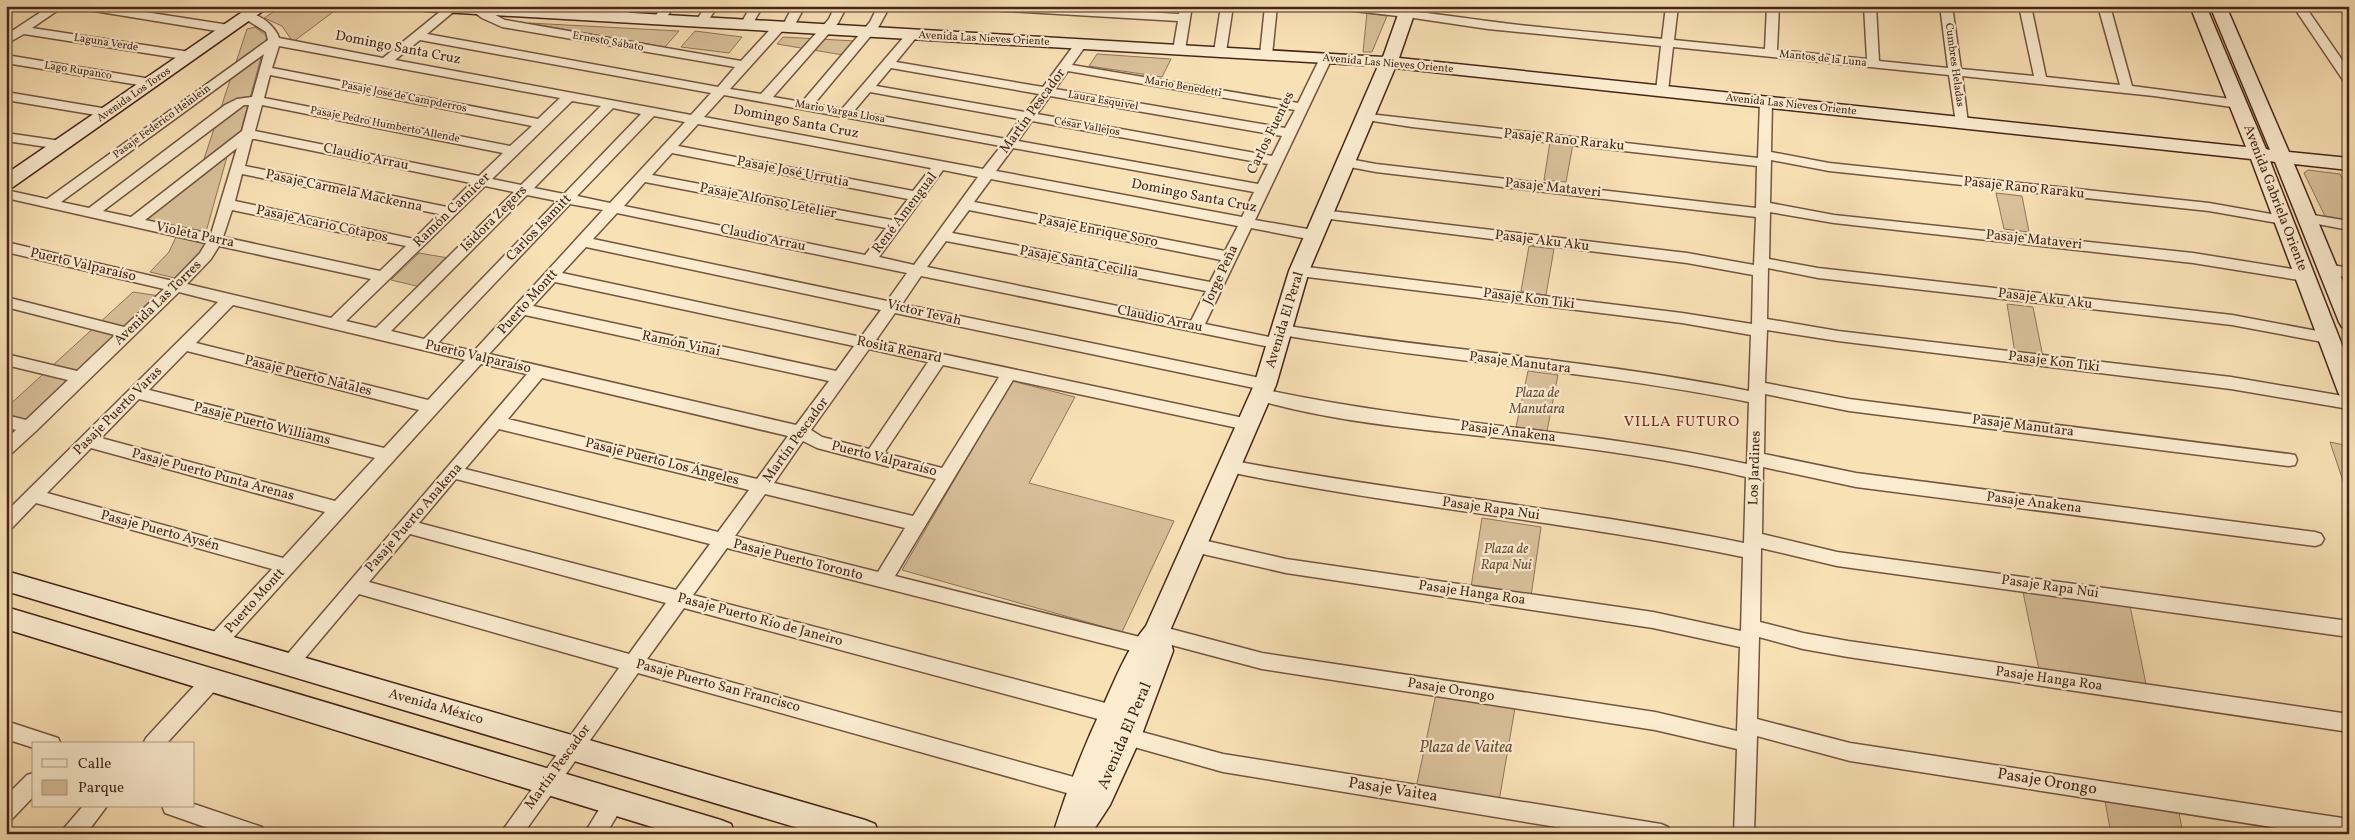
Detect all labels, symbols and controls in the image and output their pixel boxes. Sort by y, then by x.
street label: Cumbres Heladas [1941,22,1967,108]
street label: Domingo Santa Cruz [334,26,462,70]
street label: Ernesto Sábato [571,28,645,56]
street label: Avenida Las Nieves Oriente [918,28,1050,50]
street label: Laguna Verde [73,30,139,56]
street label: Mantos de la Luna [1779,47,1868,71]
street label: Avenida Las Nieves Oriente [1322,51,1454,77]
street label: Lago Rupanco [43,58,113,84]
street label: Avenida Los Toros [94,64,174,126]
street label: Martín Pescador [996,64,1070,157]
street label: Mario Benedetti [1143,73,1223,101]
street label: Pasaje José de Campderros [340,77,468,117]
street label: Pasaje Federico Heinlein [110,81,214,163]
street label: Laura Esquivel [1067,87,1139,115]
street label: Carlos Fuentes [1243,88,1299,178]
street label: Avenida Las Nieves Oriente [1725,91,1857,119]
street label: Mario Vargas Llosa [794,97,887,127]
street label: Domingo Santa Cruz [732,100,860,144]
street label: Pasaje Pedro Humberto Allende [309,103,461,147]
street label: César Vallejos [1053,114,1121,140]
street label: Avenida Gabriela Oriente [2238,122,2312,274]
street label: Pasaje Rano Raraku [1503,124,1626,156]
street label: Claudio Arrau [321,139,411,175]
street label: Pasaje José Urrutia [735,152,851,192]
street label: Pasaje Carmela Mackenna [264,165,424,217]
street label: Ramón Carnicer [409,168,495,252]
street label: René Amengual [868,168,942,258]
street label: Pasaje Rano Raraku [1963,172,2086,204]
street label: Pasaje Mataveri [1504,173,1602,203]
street label: Domingo Santa Cruz [1130,174,1258,218]
street label: Pasaje Alfonso Letelier [698,178,838,224]
street label: Isidora Zegers [456,181,532,257]
street label: Carlos Isamitt [502,190,576,266]
street label: Pasaje Acario Cotapos [254,201,390,247]
street label: Pasaje Enrique Soro [1036,210,1160,252]
street label: Violeta Parra [154,217,236,253]
street label: Claudio Arrau [718,220,808,256]
street label: Pasaje Mataveri [1985,225,2083,255]
street label: Pasaje Aku Aku [1494,226,1590,256]
street label: Pasaje Santa Cecilia [1018,241,1140,283]
street label: Jorge Peña [1199,242,1243,308]
street label: Puerto Valparaíso [28,244,138,286]
street label: Avenida Las Torres [110,256,206,350]
street label: Puerto Montt [494,265,562,339]
street label: Avenida El Peral [1261,269,1309,371]
street label: Pasaje Kon Tiki [1482,284,1576,314]
street label: Pasaje Aku Aku [1997,284,2093,314]
street label: Víctor Tevah [885,295,963,331]
street label: Claudio Arrau [1115,301,1205,337]
street label: Ramón Vinai [640,326,722,362]
street label: Rosita Renard [855,332,943,368]
street label: Puerto Valparaíso [423,336,533,378]
street label: Pasaje Manutara [1468,347,1572,379]
street label: Pasaje Kon Tiki [2007,347,2101,377]
street label: Pasaje Puerto Natales [242,351,374,401]
street label: Pasaje Puerto Varas [69,362,167,460]
park label: Plaza de Manutara [1508,384,1565,419]
street label: Martín Pescador [759,393,833,486]
street label: Pasaje Puerto Williams [192,398,332,450]
street label: Pasaje Manutara [1971,410,2075,442]
district label: VILLA FUTURO [1624,412,1740,433]
street label: Pasaje Anakena [1459,417,1557,447]
street label: Los Jardines [1744,430,1766,506]
street label: Pasaje Puerto Los Ángeles [583,434,741,490]
street label: Puerto Valparaíso [829,437,939,481]
street label: Pasaje Puerto Punta Arenas [130,444,296,506]
street label: Pasaje Puerto Anakena [361,459,467,577]
street label: Pasaje Anakena [1985,488,2083,518]
street label: Pasaje Rapa Nui [1441,493,1541,525]
street label: Pasaje Puerto Aysén [98,506,222,556]
street label: Pasaje Puerto Toronto [731,535,865,585]
park label: Plaza de Rapa Nui [1480,540,1532,575]
street label: Puerto Montt [221,564,289,638]
street label: Pasaje Rapa Nui [2000,571,2100,603]
street label: Pasaje Hanga Roa [1417,576,1527,610]
street label: Pasaje Puerto Río de Janeiro [675,589,845,651]
street label: Pasaje Puerto San Francisco [634,655,802,717]
street label: Pasaje Hanga Roa [1994,662,2104,696]
street label: Pasaje Orongo [1406,674,1496,706]
street label: Avenida El Peral [1093,679,1158,793]
street label: Avenida México [386,684,486,730]
street label: Martín Pescador [521,720,595,813]
park label: Plaza de Vaitea [1419,737,1513,759]
legend [32,742,195,808]
text: Calle [78,754,111,775]
street label: Pasaje Orongo [1996,763,2098,801]
street label: Pasaje Vaitea [1347,772,1439,808]
text: Parque [78,778,124,799]

